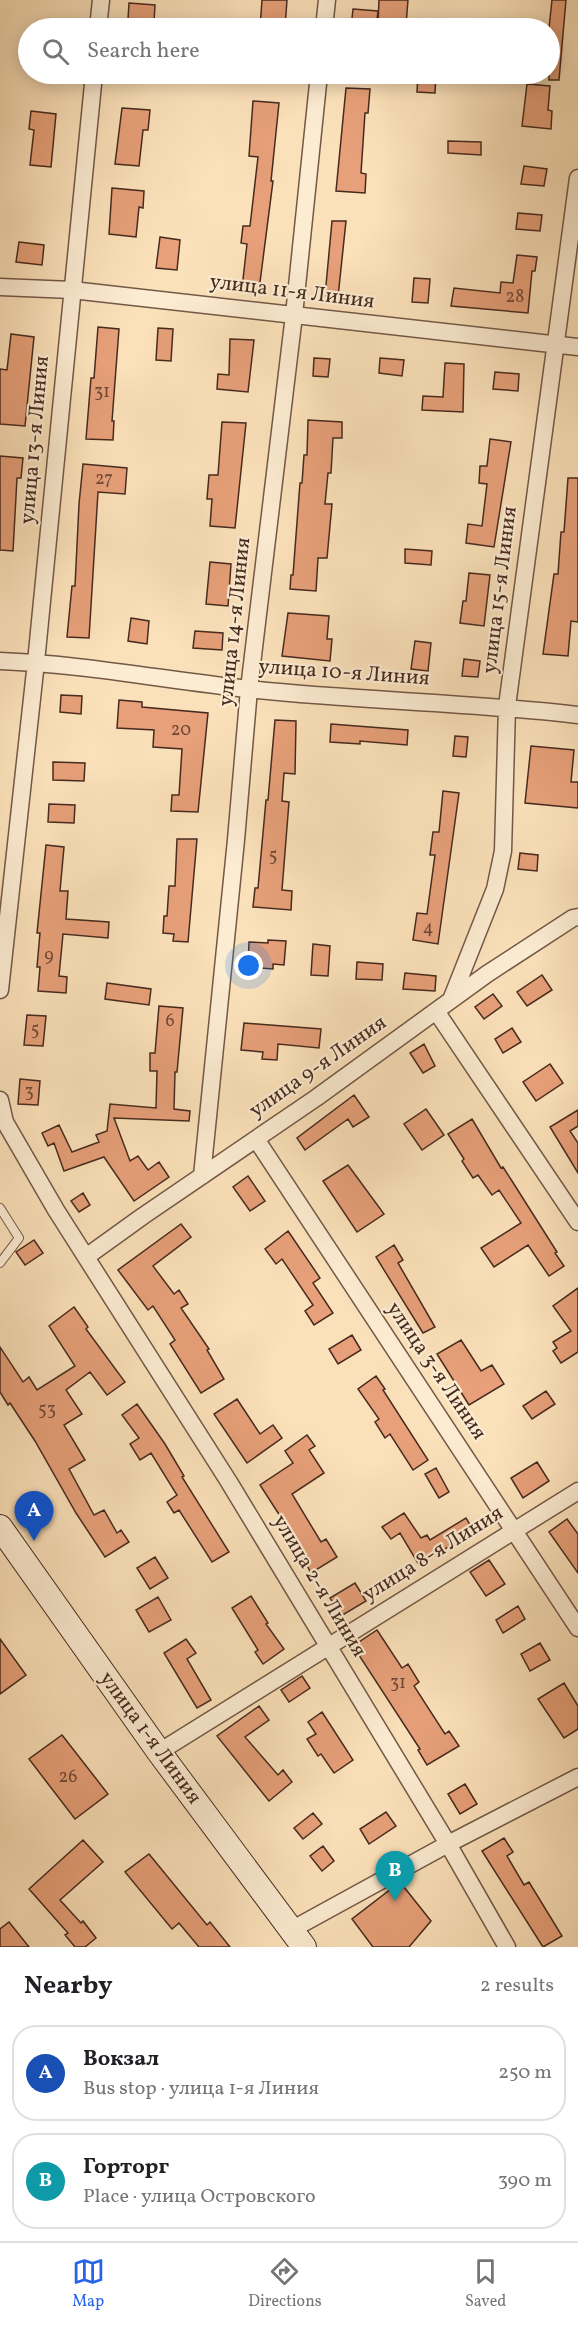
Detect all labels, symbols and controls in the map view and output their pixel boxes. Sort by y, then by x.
search box [18,18,560,84]
icon: search [39,35,72,68]
text: Search here [87,36,200,67]
street label: улица 11-я Линия [208,268,376,316]
house number: 28 [506,285,524,310]
street label: улица 13-я Линия [13,354,57,525]
house number: 31 [94,380,110,405]
house number: 27 [95,467,113,492]
street label: улица 15-я Линия [475,505,525,675]
street label: улица 14-я Линия [212,536,258,708]
street label: улица 10-я Линия [257,653,431,693]
house number: 20 [171,718,191,743]
house number: 5 [269,844,277,869]
house number: 4 [423,916,433,941]
house number: 9 [44,944,54,969]
your location [234,951,263,980]
house number: 6 [165,1009,175,1034]
street label: улица 9-я Линия [243,1009,393,1125]
house number: 5 [31,1018,39,1043]
house number: 3 [24,1080,34,1105]
street label: улица 3-я Линия [379,1296,493,1446]
house number: 53 [38,1398,56,1423]
pin: A [15,1492,54,1541]
street label: улица 8-я Линия [357,1499,509,1609]
street label: улица 2-я Линия [265,1509,373,1663]
street label: улица 1-я Линия [92,1666,208,1810]
house number: 31 [390,1671,406,1696]
house number: 26 [59,1765,77,1790]
pin: B [376,1852,414,1901]
text: Nearby [24,1968,113,2004]
text: 2 results [480,1972,554,2000]
text: Вокзал [83,2044,159,2075]
text: A [38,2059,53,2087]
text: 250 m [498,2059,552,2087]
text: Bus stop · улица 1-я Линия [83,2075,319,2103]
text: Горторг [83,2152,169,2183]
text: B [39,2167,52,2195]
text: 390 m [498,2167,552,2195]
text: Place · улица Островского [83,2183,316,2211]
tab: Map [72,2255,105,2313]
tab: Directions [248,2255,322,2313]
tab: Saved [465,2255,506,2313]

